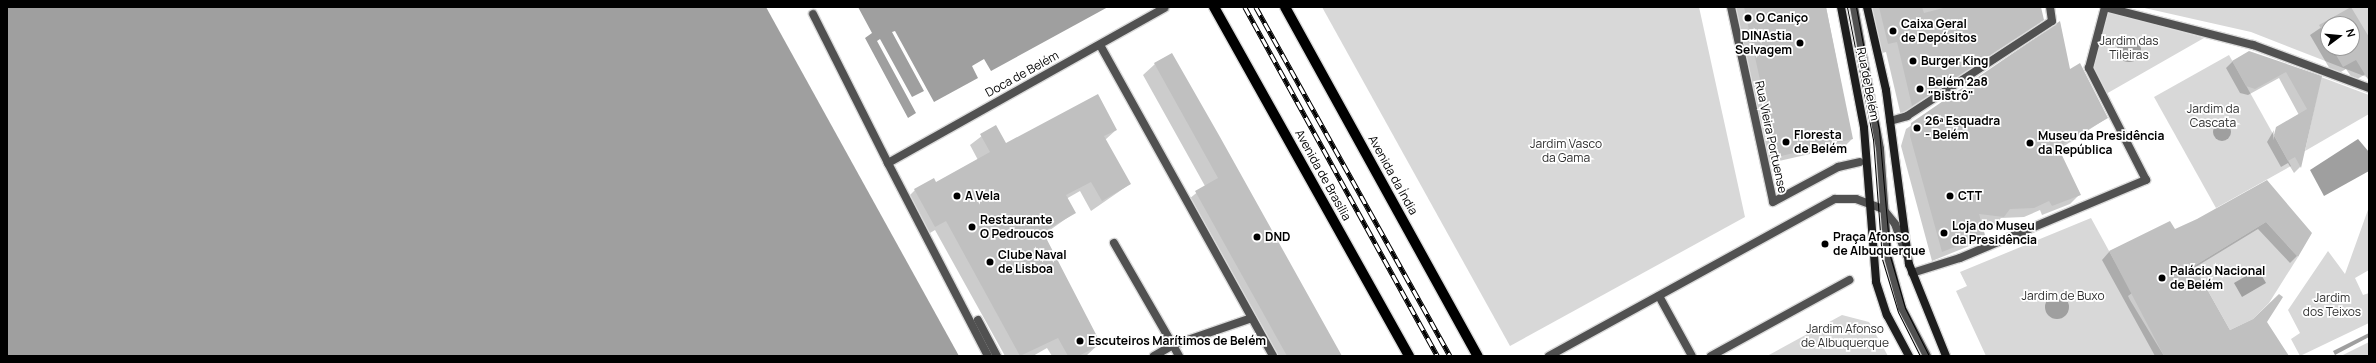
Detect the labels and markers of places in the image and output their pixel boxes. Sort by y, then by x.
place label: O Caniço [1756,11,1808,25]
marker: O Caniço [1743,13,1753,23]
place label: Caixa Geral de Depósitos [1901,17,1977,45]
marker: Caixa Geral de Depósitos [1888,26,1898,36]
place label: DINAstia Selvagem [1735,29,1792,57]
marker: DINAstia Selvagem [1795,38,1805,48]
place label: Burger King [1921,54,1988,68]
marker: Burger King [1908,56,1918,66]
place label: Belém 2a8 "Bistrô" [1928,75,1988,103]
marker: Belém 2a8 "Bistrô" [1915,84,1925,94]
place label: 26ª Esquadra - Belém [1925,114,2000,142]
marker: 26ª Esquadra - Belém [1912,123,1922,133]
place label: Floresta de Belém [1794,128,1847,156]
place label: Museu da Presidência da República [2038,129,2164,157]
marker: Floresta de Belém [1781,137,1791,147]
marker: Museu da Presidência da República [2025,138,2035,148]
place label: A Vela [965,189,1000,203]
place label: CTT [1958,189,1982,203]
marker: A Vela [952,191,962,201]
marker: CTT [1945,191,1955,201]
place label: Restaurante O Pedroucos [980,213,1054,241]
place label: Loja do Museu da Presidência [1952,219,2037,247]
marker: Restaurante O Pedroucos [967,222,977,232]
marker: Loja do Museu da Presidência [1939,228,1949,238]
place label: DND [1265,230,1290,244]
place label: Praça Afonso de Albuquerque [1833,230,1925,258]
marker: DND [1252,232,1262,242]
marker: Praça Afonso de Albuquerque [1820,239,1830,249]
place label: Clube Naval de Lisboa [998,248,1067,276]
marker: Clube Naval de Lisboa [985,257,995,267]
place label: Palácio Nacional de Belém [2170,264,2265,292]
marker: Palácio Nacional de Belém [2157,273,2167,283]
place label: Escuteiros Marítimos de Belém [1088,334,1266,348]
marker: Escuteiros Marítimos de Belém [1075,336,1085,346]

